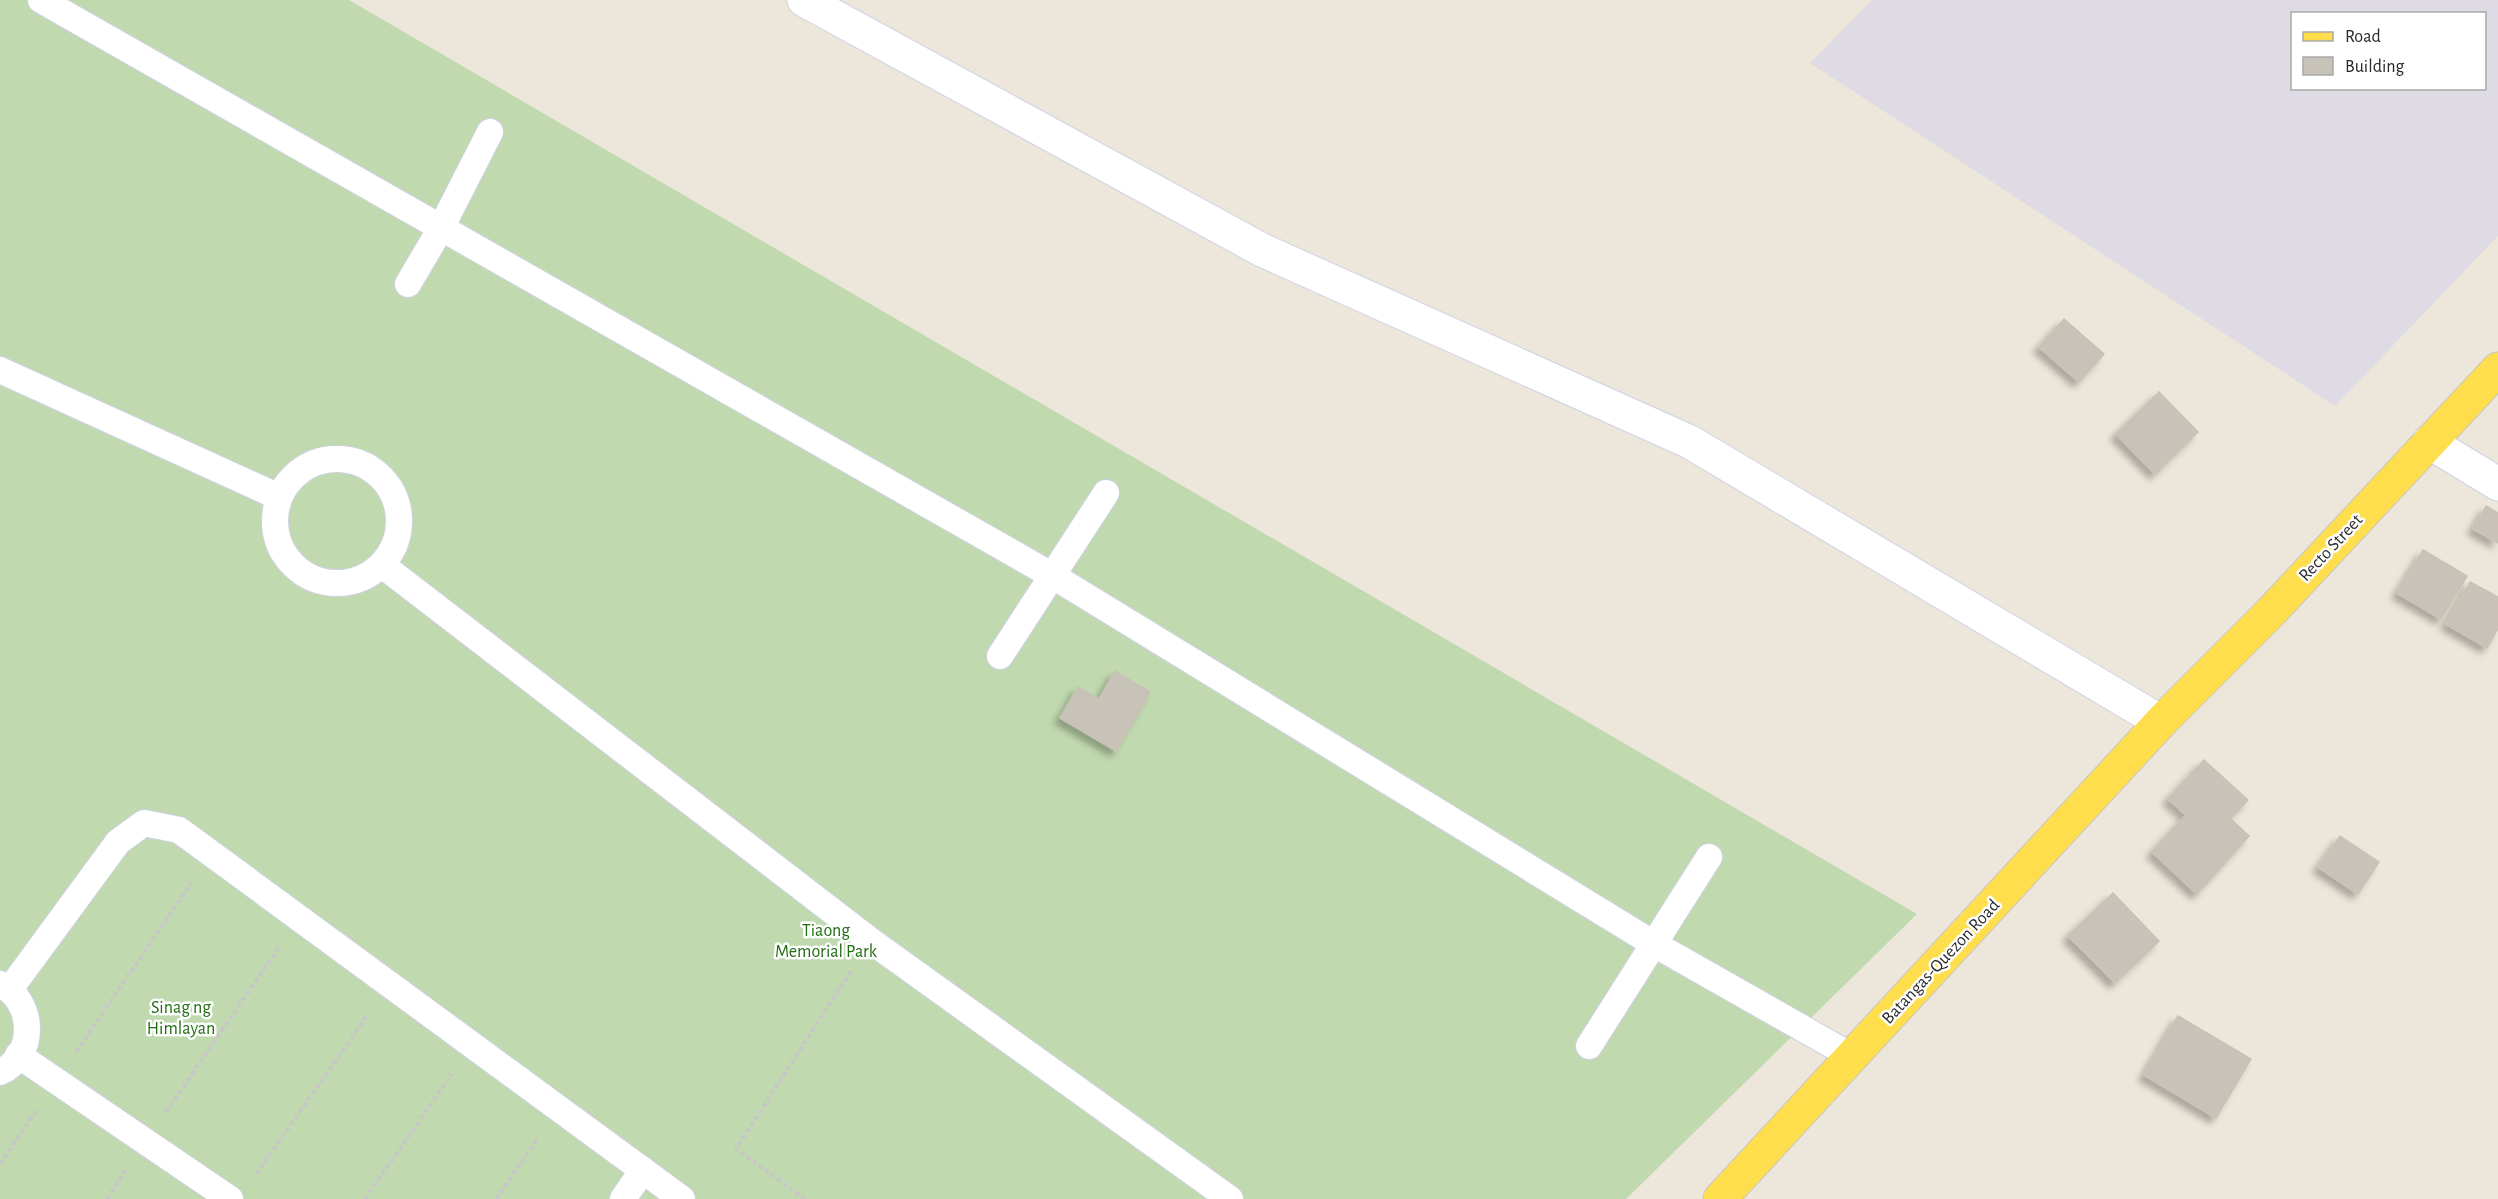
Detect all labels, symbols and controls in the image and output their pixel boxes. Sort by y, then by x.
legend [2291,12,2486,90]
text: Road [2345,28,2381,46]
text: Building [2345,58,2405,76]
street label: Recto Street [2296,511,2366,585]
street label: Batangas-Quezon Road [1879,896,2003,1028]
park label: Tiaong Memorial Park [775,922,878,961]
park label: Sinag ng Himlayan [147,999,215,1038]

